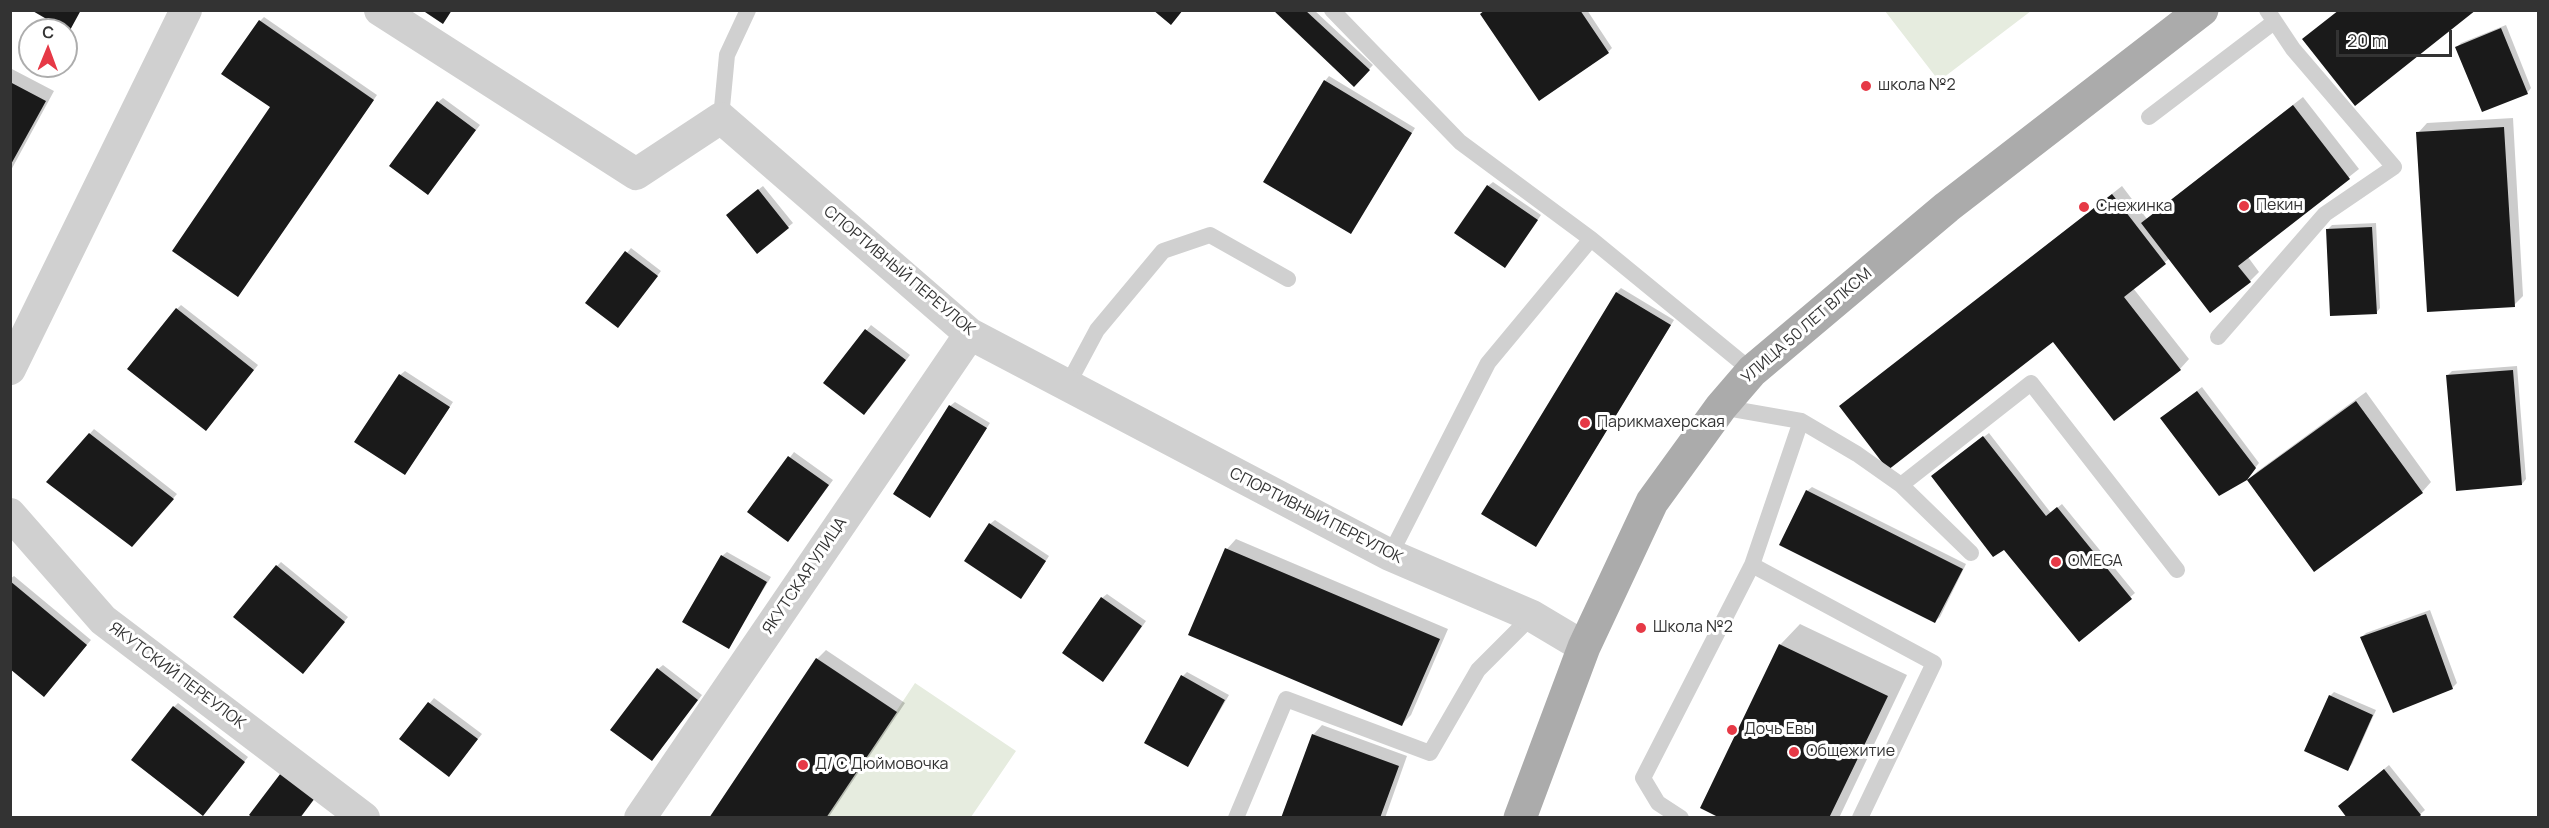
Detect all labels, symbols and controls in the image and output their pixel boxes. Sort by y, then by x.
north arrow [18,18,78,78]
scale bar [2339,18,2454,56]
text: С [42,21,54,43]
text: 20 m [2347,28,2387,52]
place label: школа №2 [1878,76,1955,96]
marker: школа №2 [1859,79,1873,93]
place label: Пекин [2256,196,2303,216]
place label: Снежинка [2096,197,2172,217]
marker: Пекин [2237,199,2251,213]
marker: Снежинка [2077,200,2091,214]
street label: СПОРТИВНЫЙ ПЕРЕУЛОК [819,202,979,340]
street label: УЛИЦА 50 ЛЕТ ВЛКСМ [1738,264,1876,388]
place label: Парикмахерская [1597,413,1725,433]
marker: Парикмахерская [1578,416,1592,430]
street label: СПОРТИВНЫЙ ПЕРЕУЛОК [1226,464,1406,568]
street label: ЯКУТСКАЯ УЛИЦА [759,514,851,638]
place label: OMEGA [2068,552,2123,572]
marker: OMEGA [2049,555,2063,569]
street label: ЯКУТСКИЙ ПЕРЕУЛОК [105,618,249,734]
place label: Школа №2 [1653,618,1733,638]
marker: Школа №2 [1634,621,1648,635]
place label: Дочь Евы [1744,720,1814,740]
marker: Дочь Евы [1725,723,1739,737]
place label: Общежитие [1806,742,1895,762]
marker: Общежитие [1787,745,1801,759]
place label: Д/ С Дюймовочка [815,755,948,775]
marker: Д/ С Дюймовочка [796,758,810,772]

